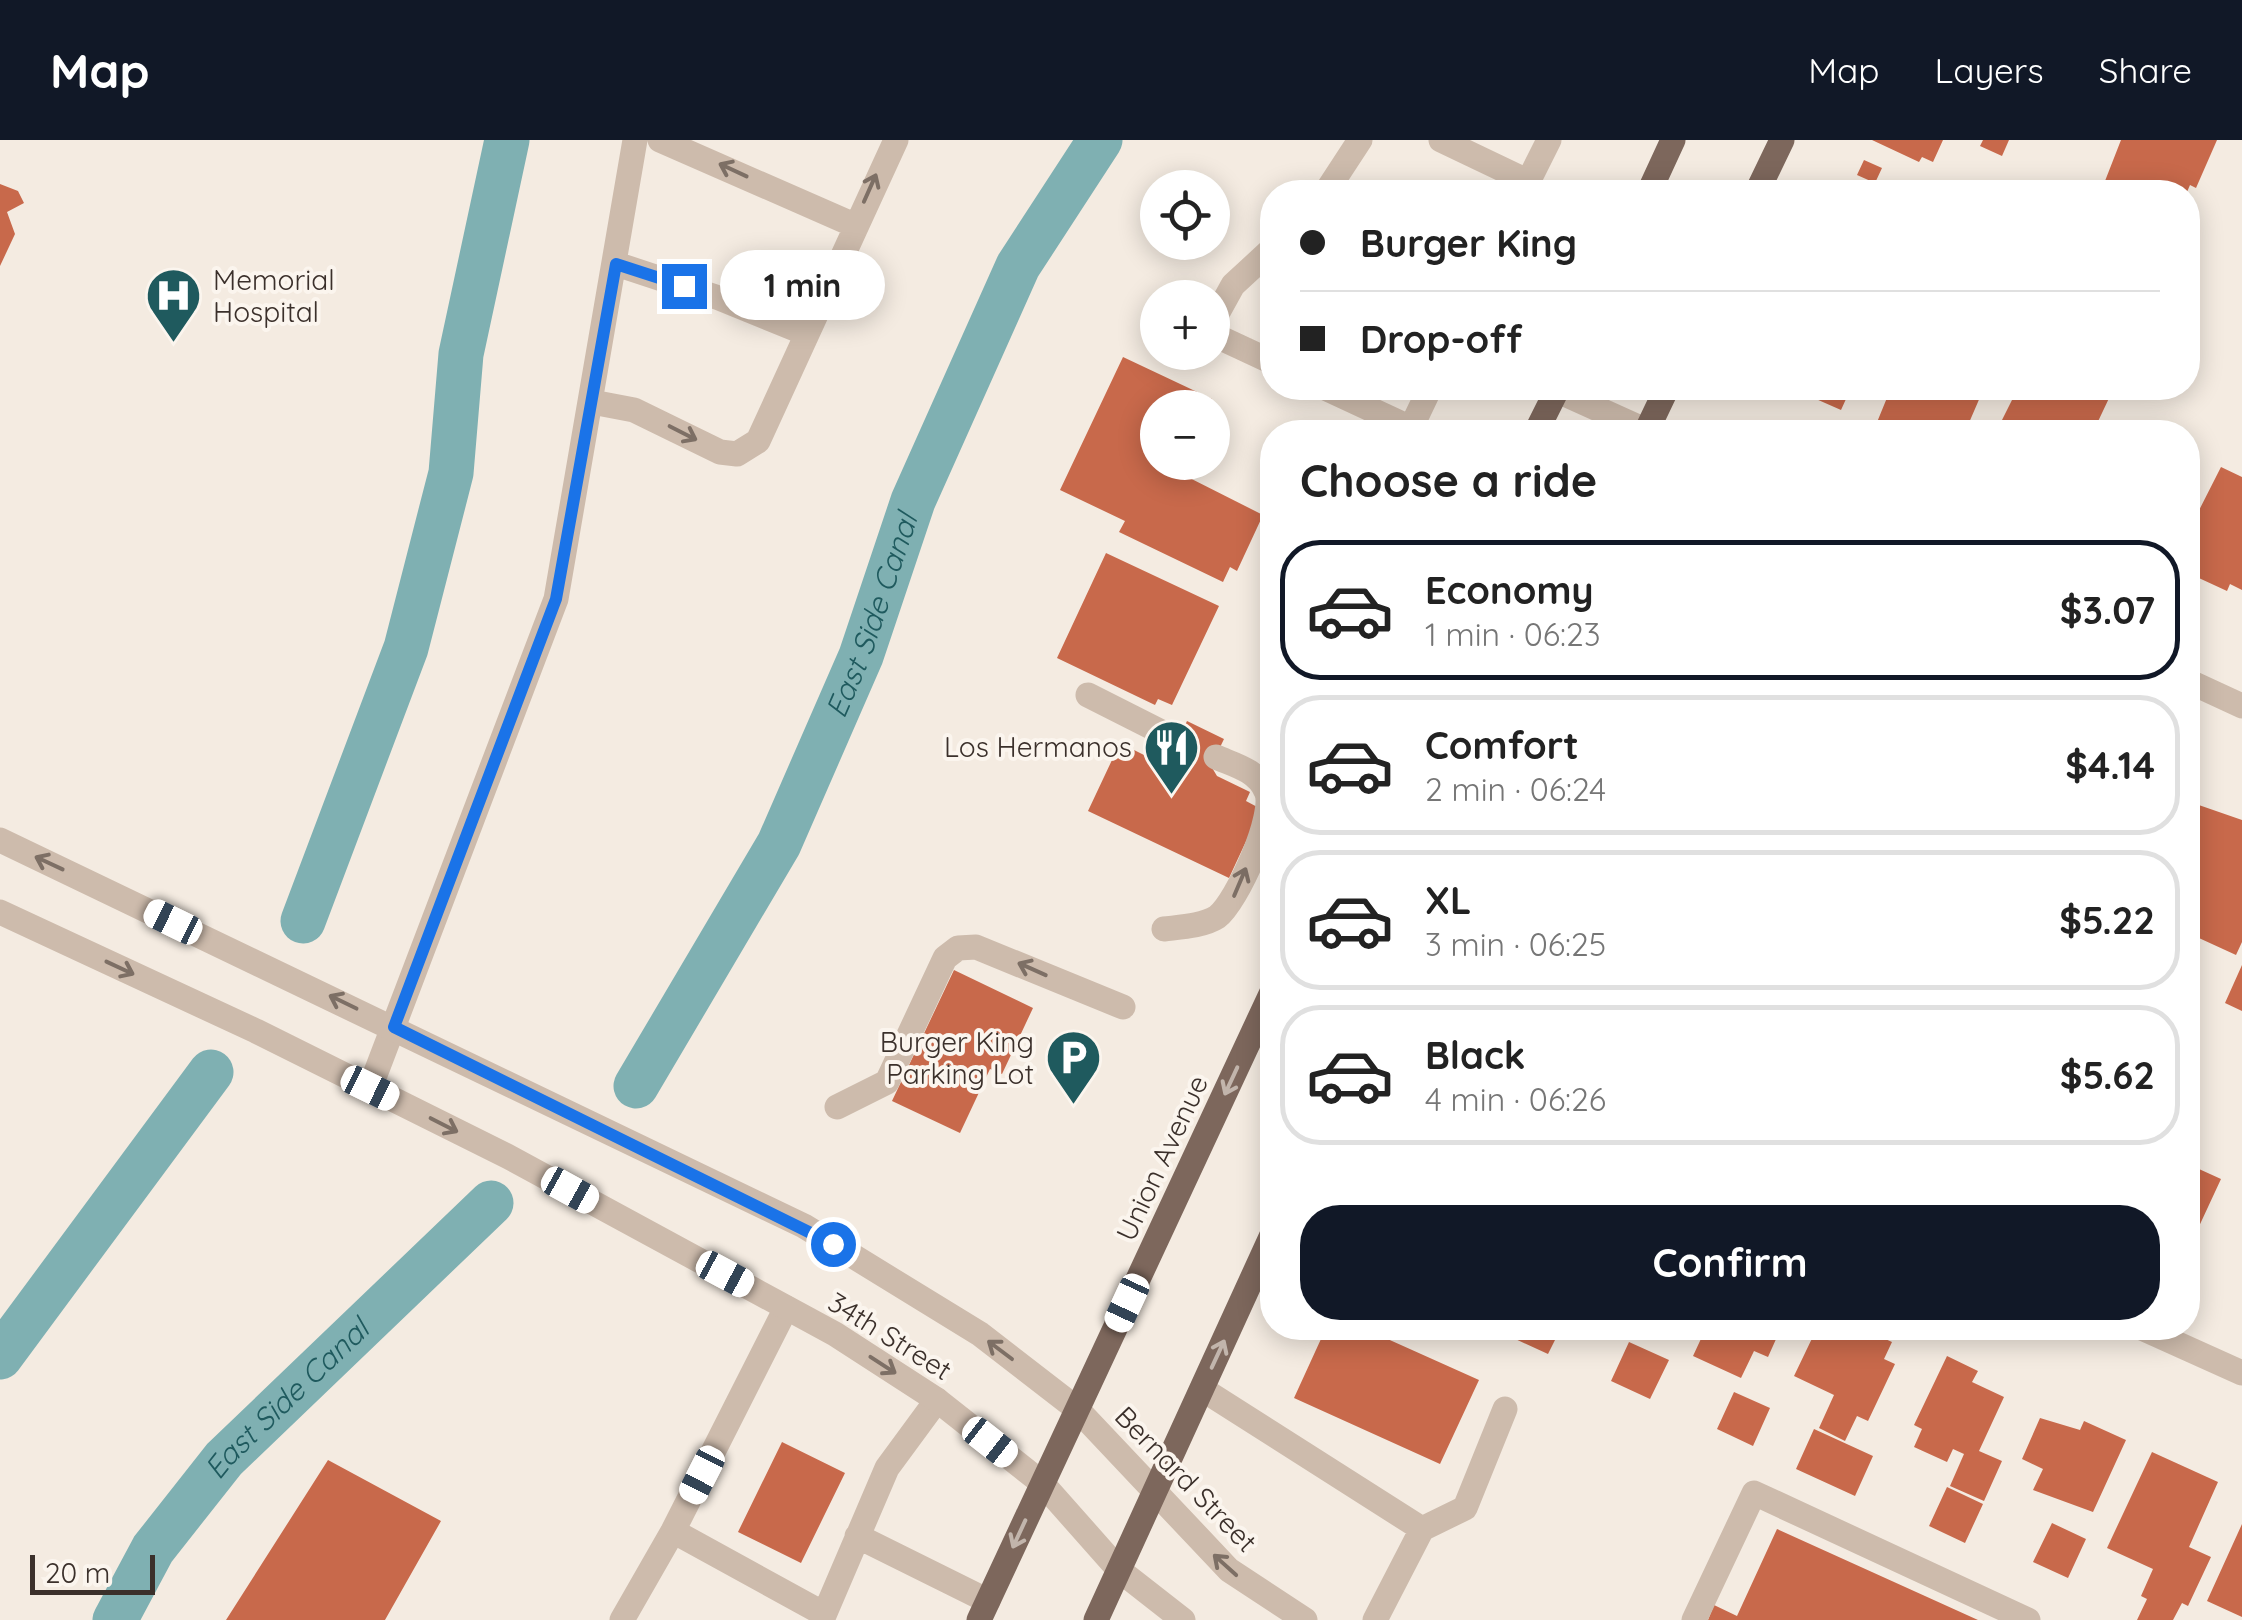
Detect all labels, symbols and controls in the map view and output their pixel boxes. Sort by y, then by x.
text: Map [50,40,150,100]
text: Map [1808,48,1880,92]
text: Layers [1935,48,2044,92]
text: Share [2099,48,2192,92]
one-way arrow [718,160,749,178]
map controls [1140,170,1230,480]
button: locate [1140,170,1230,260]
one-way arrow [862,173,880,204]
text: Burger King [1360,219,1577,267]
callout: 1 min [719,251,884,321]
place label: Memorial Hospital [213,262,335,329]
route end [662,264,707,309]
text: 1 min [764,265,841,305]
hospital icon: Memorial Hospital [144,266,204,345]
button: + [1140,280,1230,370]
text: Drop-off [1360,315,1522,363]
button: − [1140,390,1230,480]
one-way arrow [668,424,698,443]
text: Choose a ride [1300,452,1597,508]
water label: East Side Canal [816,505,926,723]
icon: car [1305,565,1395,655]
text: Economy [1425,566,1594,614]
text: $3.07 [2060,586,2155,634]
text: 1 min · 06:23 [1425,614,1601,654]
restaurant icon: Los Hermanos [1141,717,1201,796]
icon: car [1305,720,1395,810]
text: Comfort [1425,721,1579,769]
place label: Los Hermanos [944,729,1132,764]
text: $4.14 [2065,741,2155,789]
text: 2 min · 06:24 [1425,769,1606,809]
one-way arrow [35,852,65,871]
one-way arrow [1232,867,1250,898]
icon: car [1305,875,1395,965]
text: XL [1425,876,1471,924]
car [139,895,207,949]
text: $5.22 [2059,896,2155,944]
text: 3 min · 06:25 [1425,924,1606,964]
one-way arrow [1018,959,1048,978]
one-way arrow [104,960,135,978]
one-way arrow [328,991,358,1010]
place label: Burger King Parking Lot [880,1024,1034,1091]
parking icon: Burger King Parking Lot [1043,1028,1103,1107]
icon: car [1305,1030,1395,1120]
text: Black [1425,1031,1525,1079]
text: $5.62 [2060,1051,2155,1099]
car [336,1061,404,1115]
one-way arrow [1221,1065,1239,1096]
street label: Union Avenue [1108,1069,1215,1246]
text: 4 min · 06:26 [1425,1079,1606,1119]
one-way arrow [429,1116,459,1135]
car [536,1162,604,1218]
button: Confirm [1300,1205,2160,1320]
route start [811,1222,856,1267]
car [691,1247,759,1301]
car [1101,1269,1153,1337]
street label: 34th Street [822,1284,958,1387]
water label: East Side Canal [196,1308,379,1486]
one-way arrow [987,1339,1014,1360]
one-way arrow [1210,1339,1228,1370]
one-way arrow [868,1354,896,1375]
street label: Bernard Street [1108,1398,1265,1559]
car [957,1412,1023,1472]
car [675,1441,729,1509]
one-way arrow [1009,1518,1027,1548]
scale bar [30,1550,155,1594]
one-way arrow [1213,1553,1238,1576]
text: 20 m [45,1555,110,1590]

